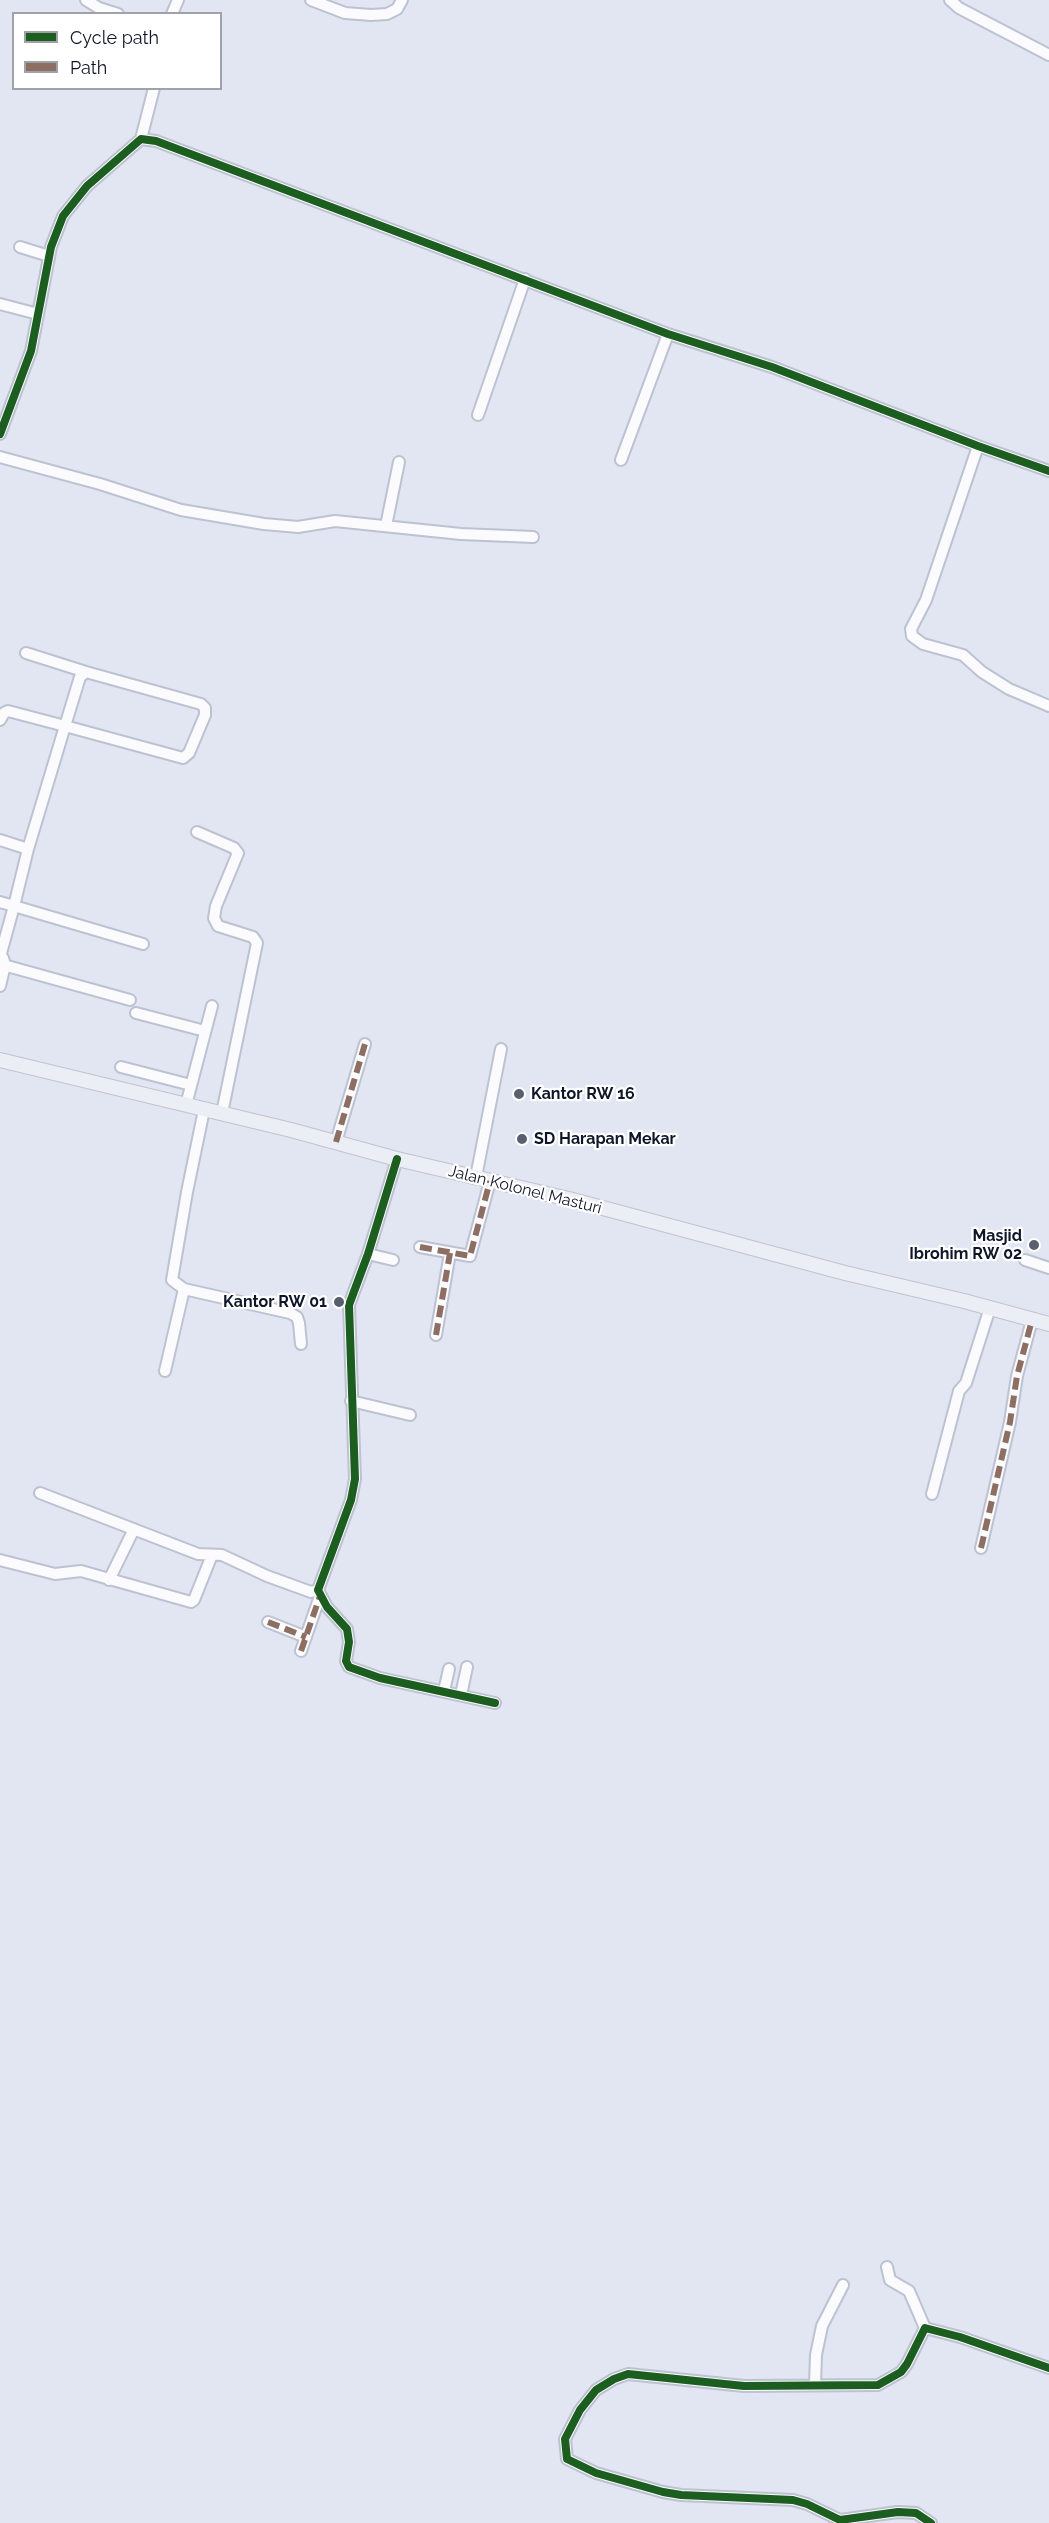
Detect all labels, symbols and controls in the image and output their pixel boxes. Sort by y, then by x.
legend [12,12,222,90]
text: Cycle path [70,27,159,48]
text: Path [70,57,107,78]
place label: Kantor RW 16 [531,1084,635,1104]
marker: Kantor RW 16 [512,1087,526,1101]
place label: SD Harapan Mekar [534,1129,676,1149]
marker: SD Harapan Mekar [515,1132,529,1146]
street label: Jalan Kolonel Masturi [446,1162,604,1218]
place label: Masjid Ibrohim RW 02 [909,1226,1022,1264]
marker: Masjid Ibrohim RW 02 [1027,1238,1041,1252]
place label: Kantor RW 01 [223,1292,327,1312]
marker: Kantor RW 01 [332,1295,346,1309]

